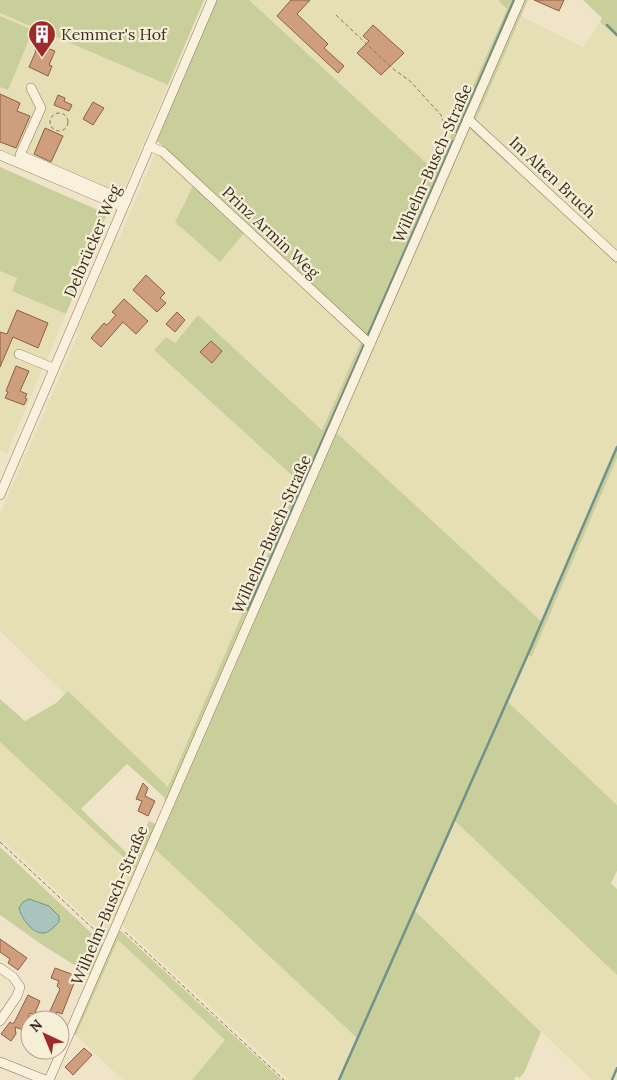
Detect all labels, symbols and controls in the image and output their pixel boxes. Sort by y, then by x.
building icon: Kemmer's Hof [27,19,57,58]
place label: Kemmer's Hof [61,24,168,44]
street label: Wilhelm-Busch-Straße [388,80,476,245]
street label: Im Alten Bruch [505,132,601,223]
street label: Delbrücker Weg [59,181,125,300]
street label: Prinz Armin Weg [218,182,325,283]
street label: Wilhelm-Busch-Straße [227,451,315,616]
street label: Wilhelm-Busch-Straße [66,822,152,988]
north arrow [20,1010,70,1060]
text: N [26,1015,46,1036]

